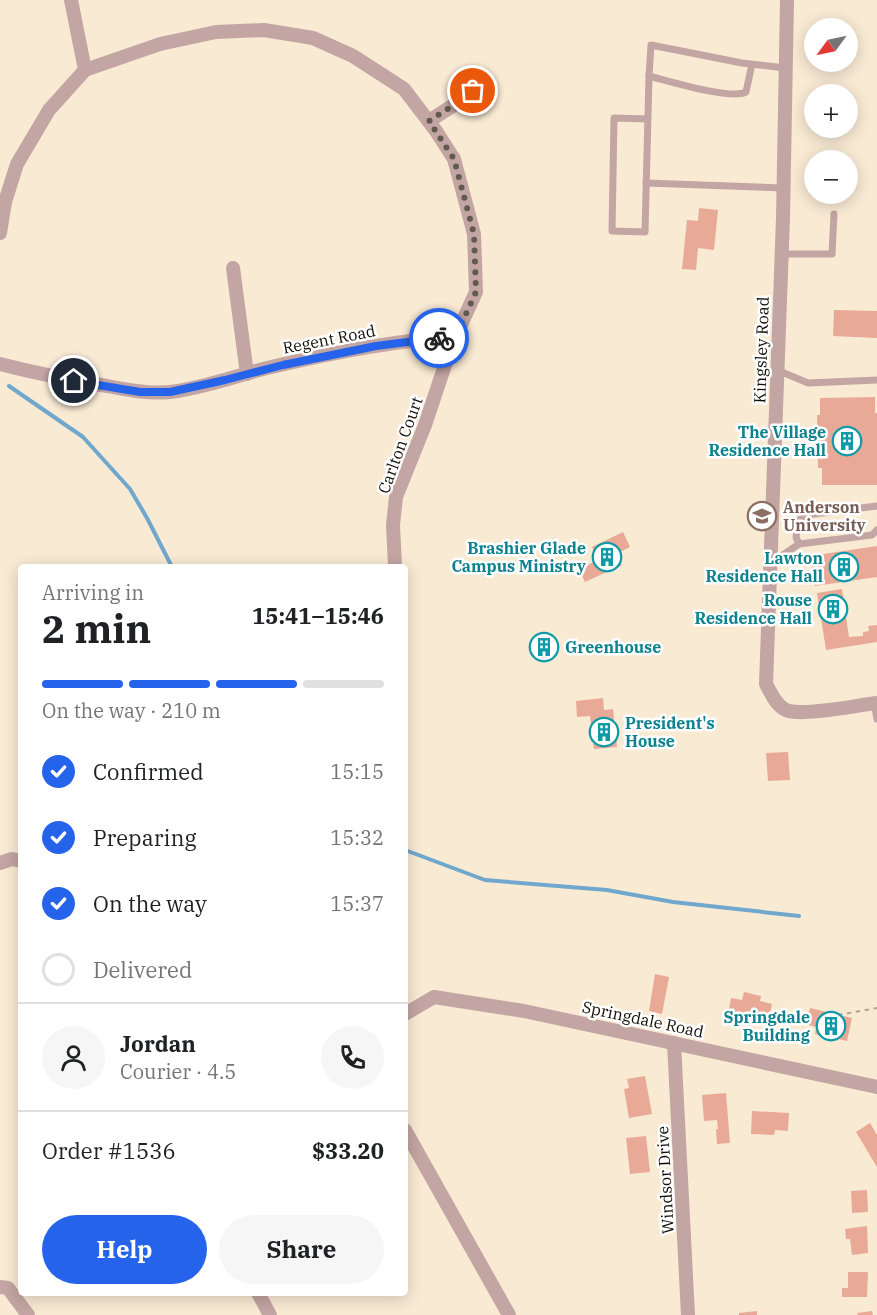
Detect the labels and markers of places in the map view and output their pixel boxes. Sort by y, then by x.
pin [447,65,498,116]
pin [48,355,99,406]
place label: The Village Residence Hall [709,422,826,460]
building icon: The Village Residence Hall [831,425,863,457]
place label: Anderson University [783,497,867,535]
school or university icon: Anderson University [746,500,778,532]
place label: Brashier Glade Campus Ministry [451,538,587,576]
building icon: Brashier Glade Campus Ministry [591,541,623,573]
place label: Lawton Residence Hall [706,548,823,586]
building icon: Lawton Residence Hall [828,551,860,583]
place label: Rouse Residence Hall [695,590,812,628]
building icon: Rouse Residence Hall [817,593,849,625]
building icon: Greenhouse [528,631,560,663]
place label: Greenhouse [565,637,661,657]
place label: President's House [625,713,715,751]
building icon: President's House [588,716,620,748]
place label: Springdale Building [724,1007,811,1045]
building icon: Springdale Building [815,1010,847,1042]

